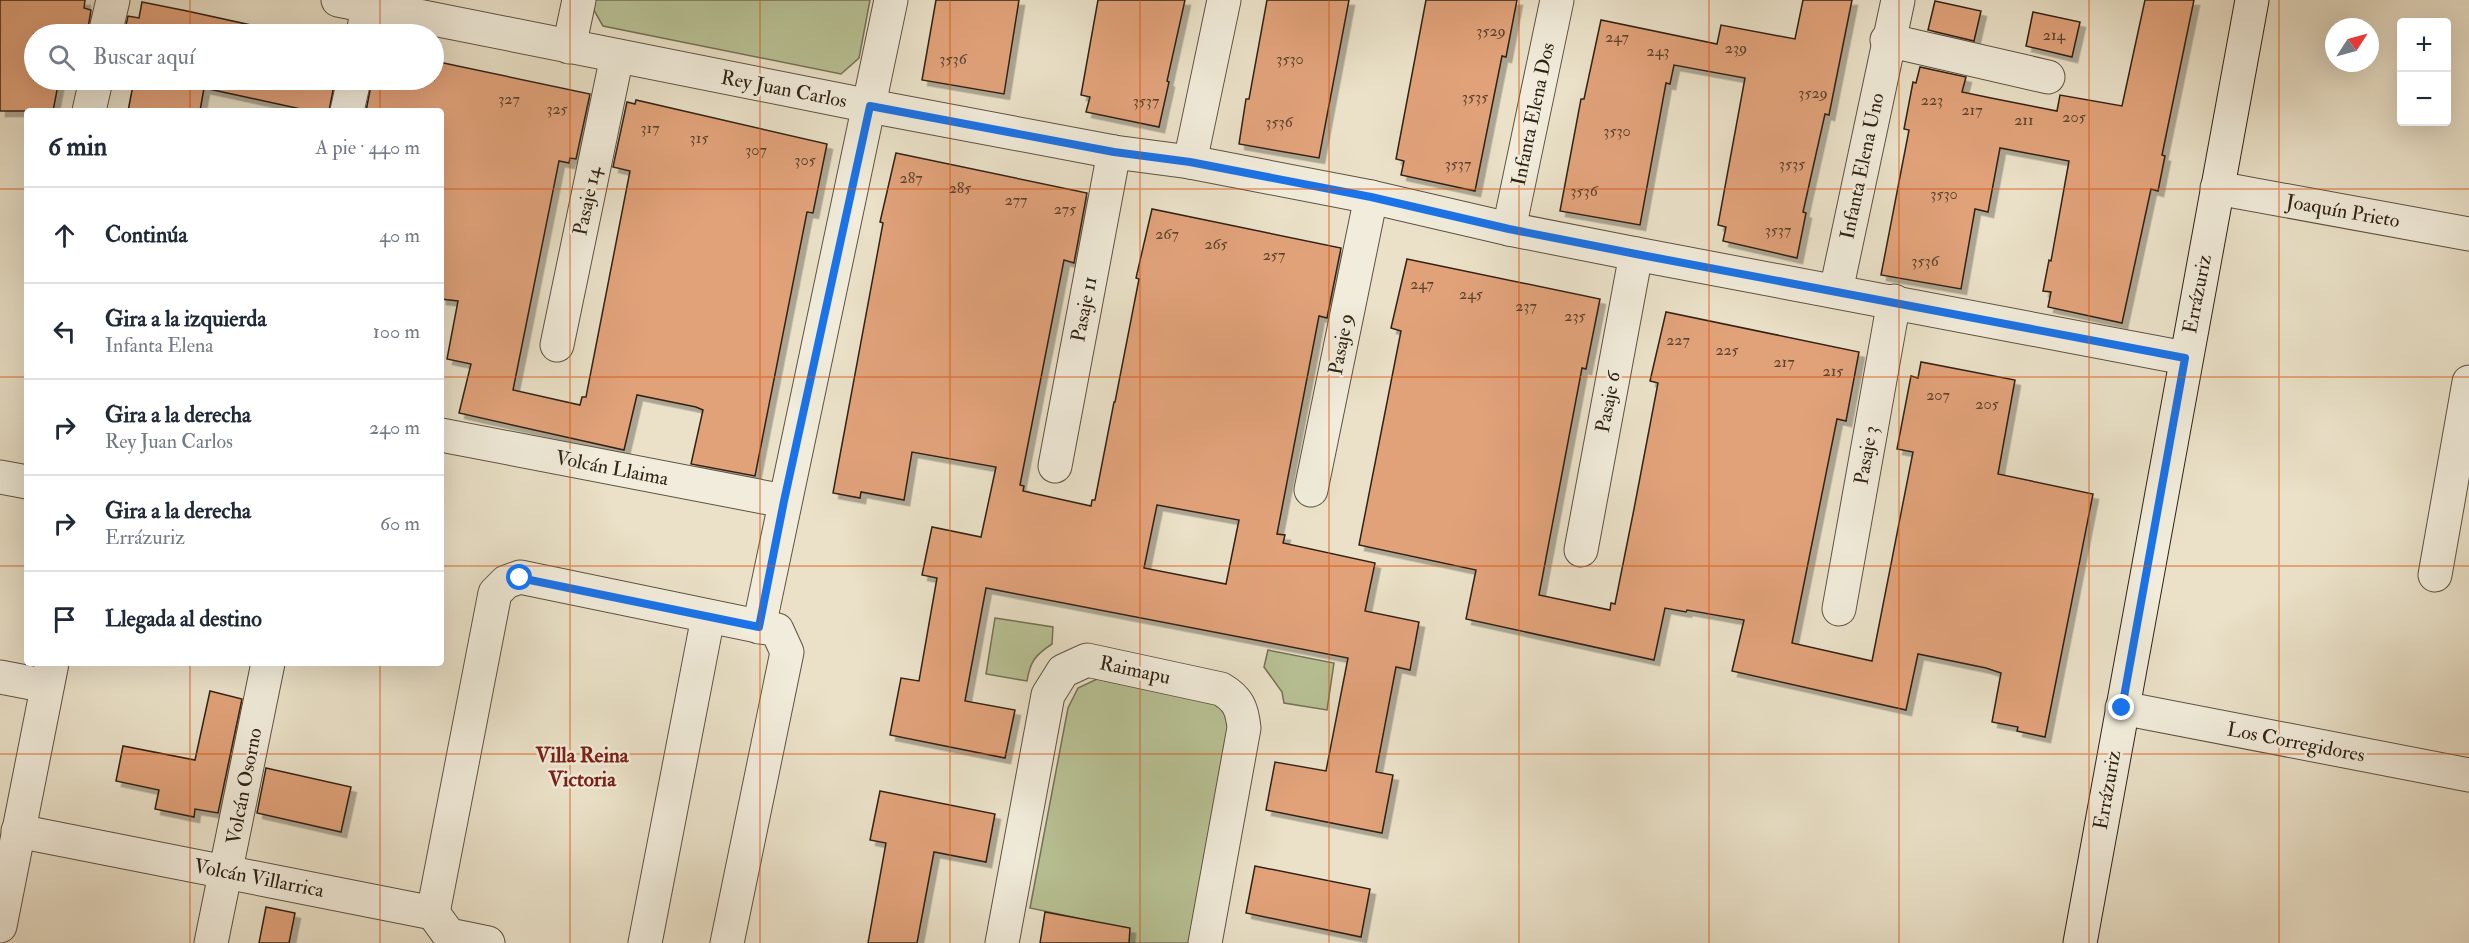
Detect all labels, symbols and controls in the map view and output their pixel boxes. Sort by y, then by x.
north arrow [2325,18,2379,72]
map controls [2397,18,2451,126]
button: + [2397,18,2451,72]
house number: 3529 [1476,21,1506,41]
search box [24,24,444,90]
house number: 214 [2043,25,2067,45]
house number: 247 [1605,27,1630,47]
house number: 239 [1725,38,1747,58]
street label: Infanta Elena Dos [1506,40,1560,188]
icon: search [45,41,78,74]
house number: 243 [1647,41,1669,61]
text: Buscar aquí [93,43,195,71]
house number: 3536 [939,49,968,69]
house number: 3530 [1276,49,1304,69]
street label: Rey Juan Carlos [719,65,849,114]
button: − [2397,72,2451,126]
house number: 3529 [1798,83,1828,103]
house number: 3535 [1462,87,1488,107]
house number: 327 [498,89,520,109]
house number: 223 [1921,90,1943,110]
house number: 3537 [1133,91,1160,111]
street label: Infanta Elena Uno [1834,91,1890,241]
house number: 325 [546,99,568,119]
house number: 217 [1961,100,1983,120]
house number: 205 [2062,107,2086,127]
house number: 211 [2014,110,2034,130]
house number: 3536 [1265,112,1294,132]
house number: 317 [640,118,660,138]
house number: 3530 [1603,121,1631,141]
house number: 315 [690,128,708,148]
text: 6 min [48,131,107,163]
text: A pie · 440 m [316,135,420,160]
house number: 307 [745,140,768,160]
house number: 305 [794,150,816,170]
house number: 3537 [1445,154,1472,174]
house number: 3535 [1779,154,1805,174]
street label: Pasaje 14 [568,163,607,238]
house number: 287 [900,168,923,188]
house number: 285 [949,178,971,198]
house number: 3536 [1570,181,1599,201]
house number: 3530 [1930,184,1958,204]
street label: Joaquín Prieto [2283,189,2402,233]
house number: 277 [1005,190,1028,210]
house number: 275 [1054,199,1076,219]
icon: ahead [48,219,81,252]
house number: 3537 [1765,220,1792,240]
text: Continúa [105,221,188,249]
text: 40 m [379,223,420,248]
house number: 267 [1155,224,1179,244]
house number: 265 [1204,234,1228,254]
house number: 257 [1263,245,1286,265]
house number: 3536 [1911,251,1940,271]
street label: Errázuriz [2177,252,2217,336]
street label: Pasaje 11 [1065,274,1103,344]
house number: 247 [1410,274,1435,294]
house number: 245 [1459,284,1483,304]
house number: 237 [1515,296,1537,316]
text: Gira a la izquierda [105,305,266,333]
house number: 235 [1564,306,1586,326]
street label: Pasaje 9 [1323,311,1359,377]
icon: left [48,315,81,348]
text: 100 m [373,319,420,344]
house number: 227 [1666,330,1690,350]
text: Infanta Elena [105,333,214,358]
house number: 225 [1715,340,1739,360]
house number: 217 [1773,352,1795,372]
house number: 215 [1823,361,1843,381]
street label: Pasaje 6 [1590,368,1626,435]
house number: 207 [1926,385,1950,405]
house number: 205 [1975,394,1999,414]
text: Gira a la derecha [105,401,251,429]
icon: right [48,411,81,444]
text: 240 m [369,415,420,440]
street label: Pasaje 3 [1849,424,1883,486]
text: Rey Juan Carlos [105,429,233,454]
street label: Volcán Llaima [553,445,671,491]
text: Gira a la derecha [105,497,251,525]
icon: right [48,507,81,540]
text: 60 m [380,511,420,536]
text: Errázuriz [105,525,185,550]
route start [506,564,532,590]
icon: arrive [48,603,81,636]
text: Llegada al destino [105,605,262,633]
street label: Raimapu [1097,650,1173,691]
route end [2108,694,2134,720]
street label: Los Corregidores [2225,716,2367,768]
street label: Volcán Osorno [220,726,268,846]
district label: Villa Reina Victoria [535,742,630,793]
street label: Errázuriz [2088,748,2126,832]
street label: Volcán Villarrica [192,853,327,903]

